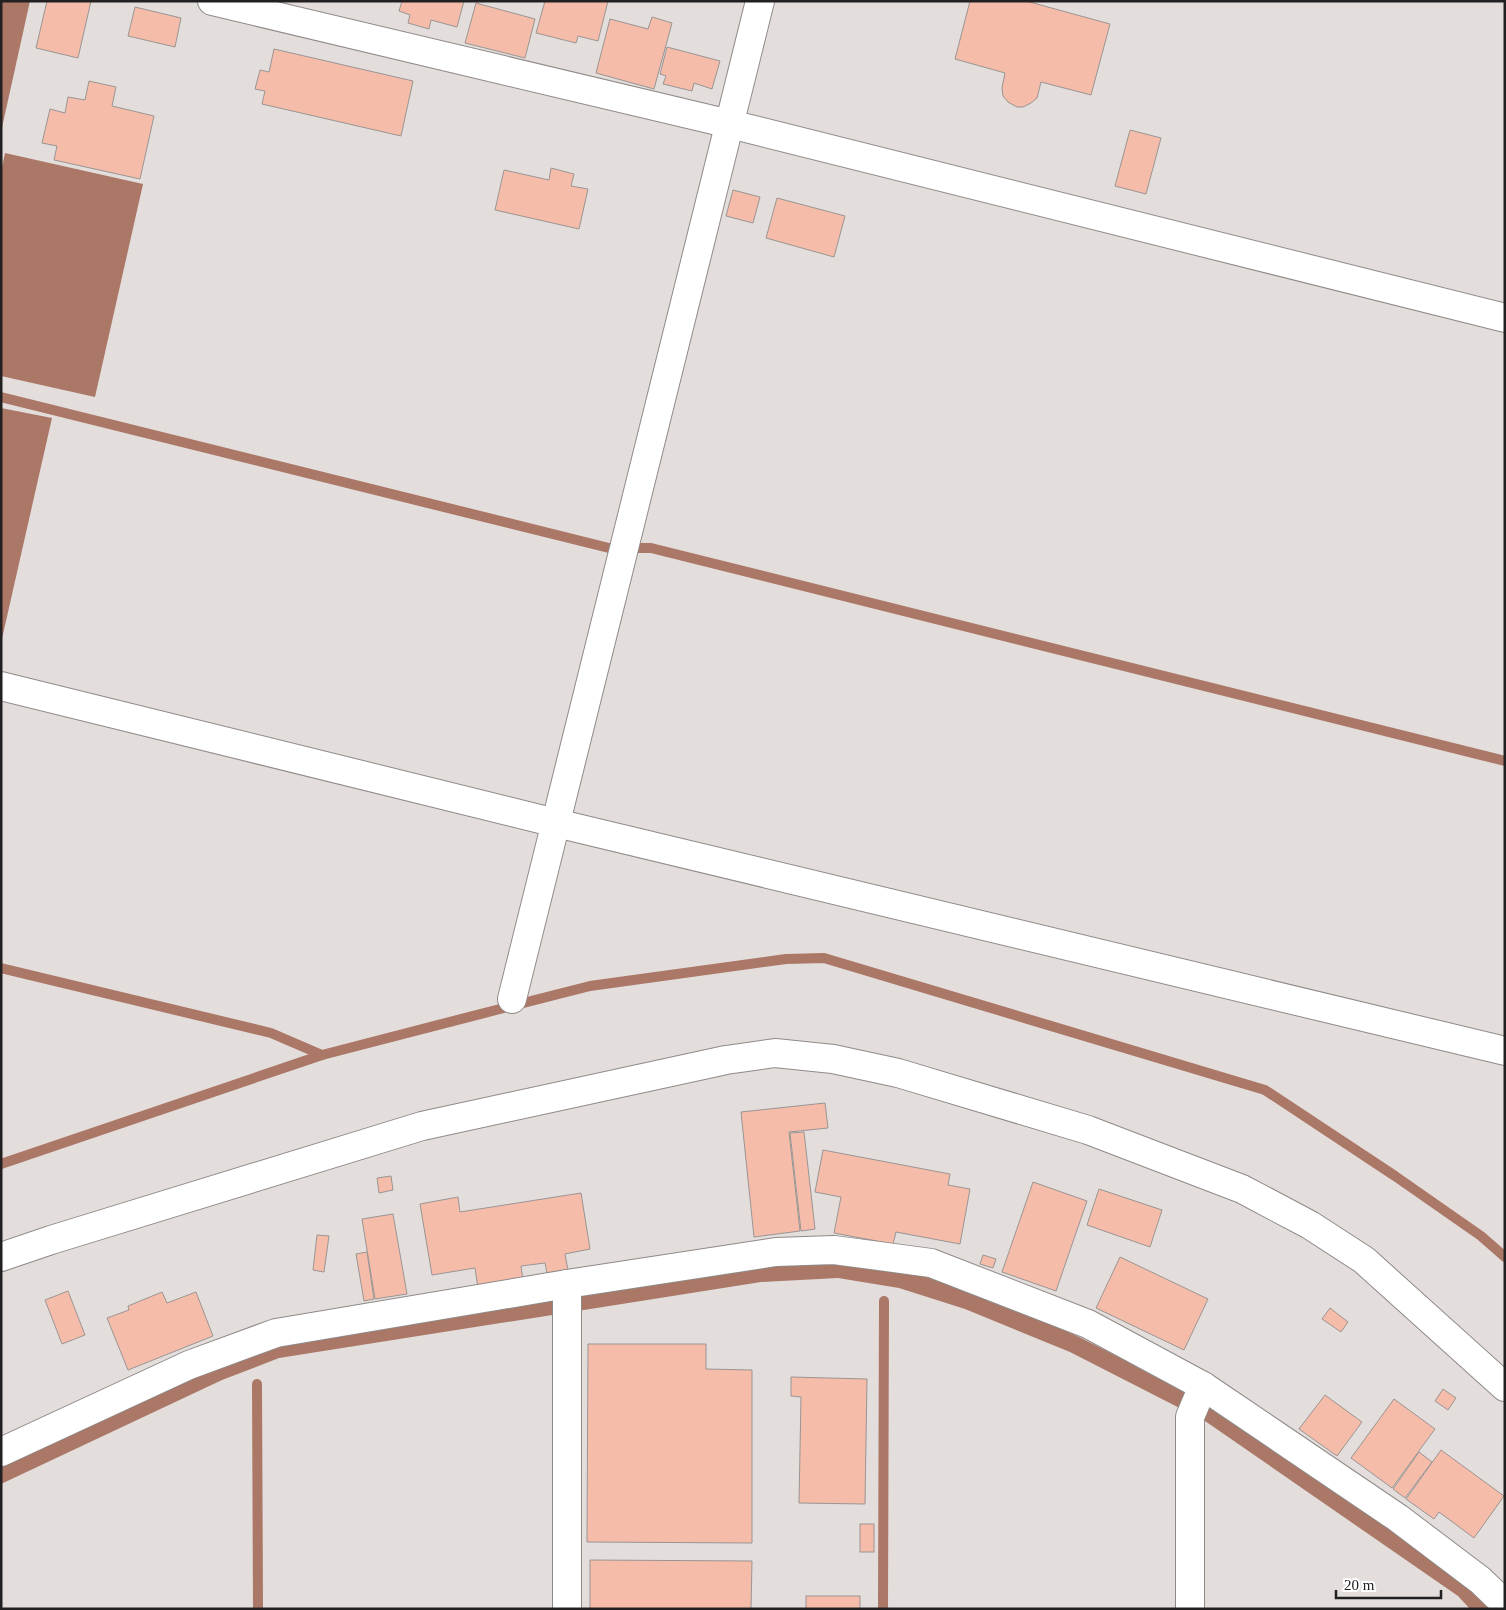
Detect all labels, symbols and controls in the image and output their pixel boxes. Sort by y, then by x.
scale bar [1336,1568,1441,1600]
text: 20 m [1344,1577,1375,1593]

